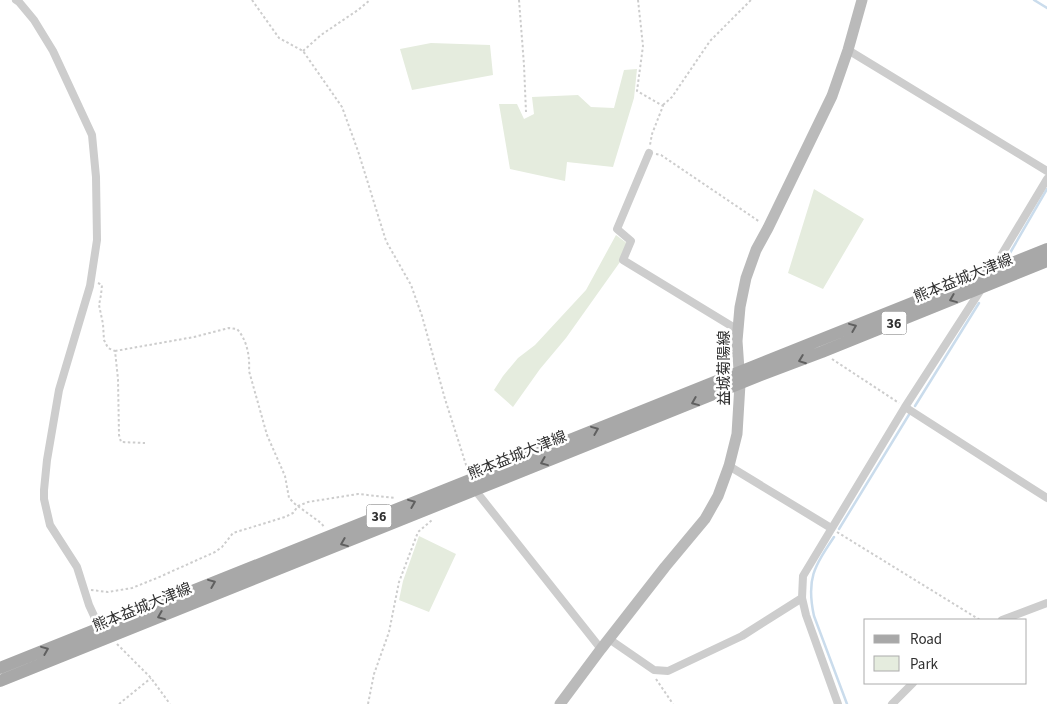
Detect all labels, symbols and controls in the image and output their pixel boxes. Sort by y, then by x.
street label: 熊本益城大津線 [911,249,1016,308]
one-way arrow [949,293,958,303]
road number: 36 [882,312,906,334]
one-way arrow [848,322,857,333]
street label: 益城菊陽線 [714,330,735,406]
one-way arrow [799,354,807,364]
one-way arrow [691,396,700,406]
one-way arrow [590,425,599,436]
street label: 熊本益城大津線 [465,426,570,485]
one-way arrow [540,456,549,466]
one-way arrow [407,498,416,509]
road number: 36 [366,504,392,528]
one-way arrow [341,537,349,547]
street label: 熊本益城大津線 [90,578,195,637]
one-way arrow [207,579,216,589]
one-way arrow [157,610,166,621]
legend [864,619,1027,684]
text: Road [910,629,942,650]
one-way arrow [40,646,49,656]
text: Park [910,654,939,675]

